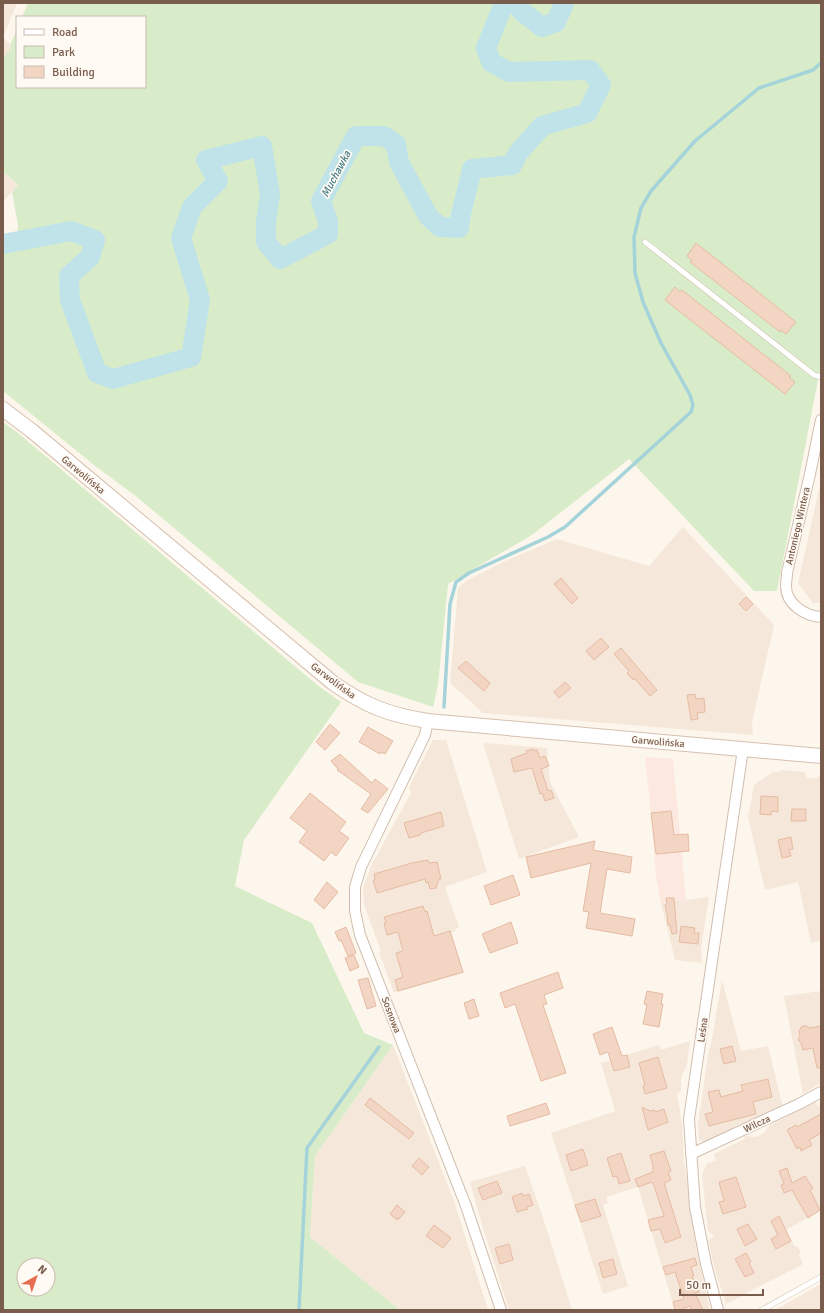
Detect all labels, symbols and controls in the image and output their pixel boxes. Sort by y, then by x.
legend [16,16,146,88]
text: Road [52,25,78,40]
text: Park [52,45,75,60]
text: Building [52,65,95,80]
water label: Muchawka [318,148,354,199]
street label: Garwolińska [59,453,107,497]
street label: Antoniego Wintera [783,486,813,566]
street label: Garwolińska [308,660,358,702]
street label: Garwolińska [631,734,685,750]
street label: Sosnowa [379,995,403,1035]
street label: Leśna [695,1017,711,1043]
street label: Wilcza [742,1113,772,1135]
north arrow [16,1257,56,1297]
text: N [35,1262,49,1277]
scale bar [680,1271,763,1297]
text: 50 m [686,1278,711,1293]

